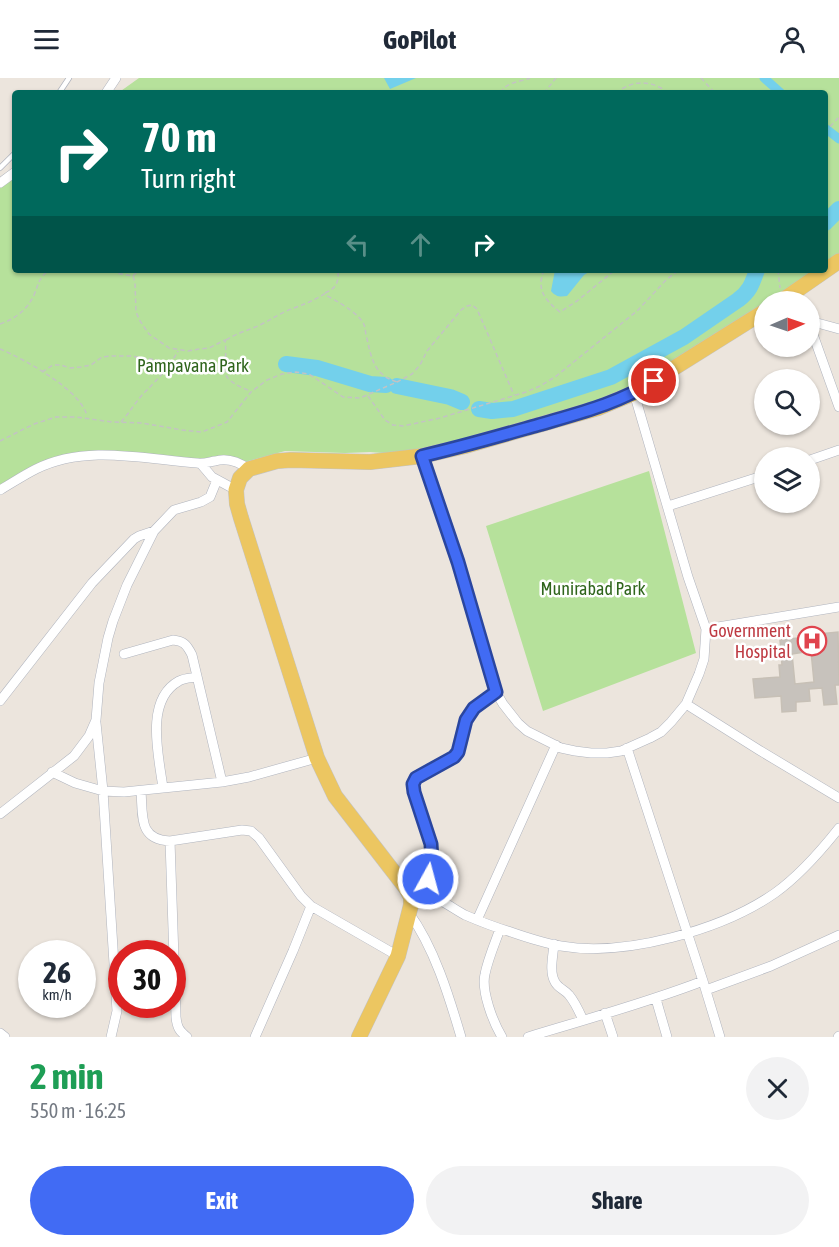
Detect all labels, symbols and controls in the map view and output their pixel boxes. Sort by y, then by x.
icon: menu [30,23,63,56]
icon: person [776,23,809,56]
text: GoPilot [383,24,456,55]
text: 70 m [141,113,216,161]
icon: right [42,114,120,192]
text: Turn right [141,163,236,194]
icon: left [341,228,374,261]
icon: ahead [404,228,437,261]
icon: right [467,228,500,261]
north arrow [754,291,820,357]
map controls [754,291,820,513]
park label: Pampavana Park [137,355,249,376]
pin [628,355,679,406]
icon: arrive [637,364,670,397]
button: search [754,369,820,435]
button: layers [754,447,820,513]
park label: Munirabad Park [541,578,646,599]
place label: Government Hospital [709,620,791,662]
hospital icon: Government Hospital [796,625,828,657]
position arrow [396,847,460,911]
speed limit sign: 30 [108,940,186,1018]
text: 26 [43,955,71,989]
text: km/h [42,986,72,1003]
text: 2 min [30,1055,104,1097]
button: close [746,1057,809,1120]
text: 550 m · 16:25 [30,1099,126,1122]
button: Exit [30,1166,414,1235]
button: Share [426,1166,809,1235]

